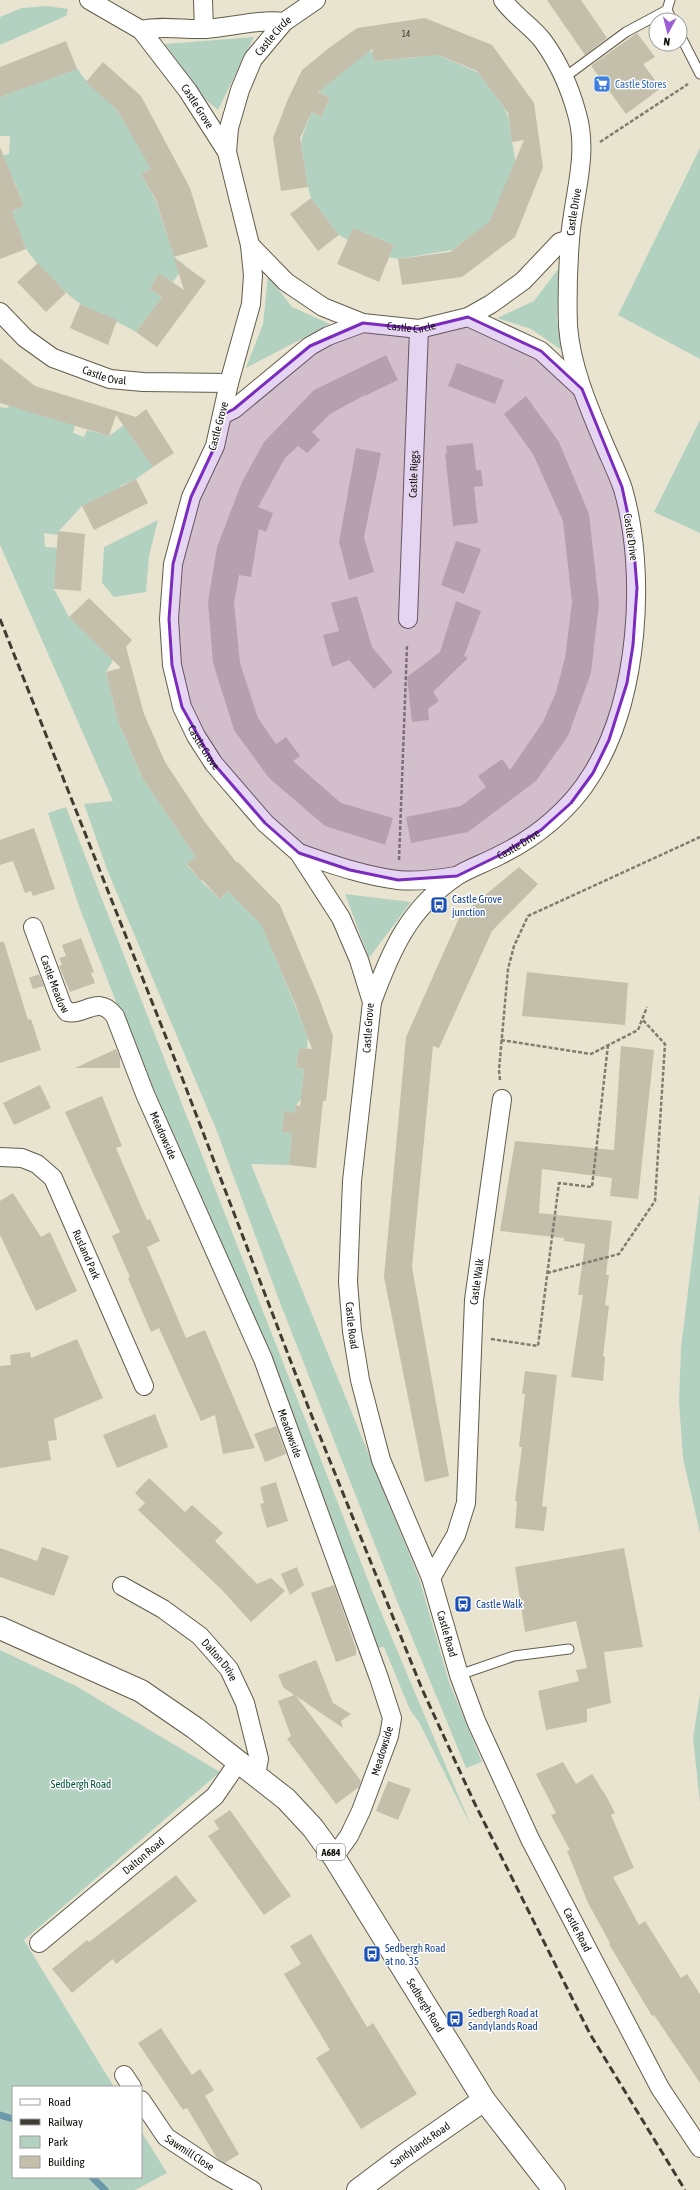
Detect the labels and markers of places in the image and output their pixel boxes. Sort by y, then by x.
supermarket icon: Castle Stores [592,74,612,94]
place label: Castle Stores [615,78,667,90]
place label: Castle Grove junction [451,893,502,918]
bus stop icon: Castle Grove junction [429,895,449,915]
bus stop icon: Castle Walk [453,1594,473,1614]
place label: Castle Walk [476,1598,523,1610]
place label: Sedbergh Road at no. 35 [385,1942,445,1967]
bus stop icon: Sedbergh Road at no. 35 [362,1944,382,1964]
place label: Sedbergh Road at Sandylands Road [468,2007,538,2032]
bus stop icon: Sedbergh Road at Sandylands Road [445,2009,465,2029]

